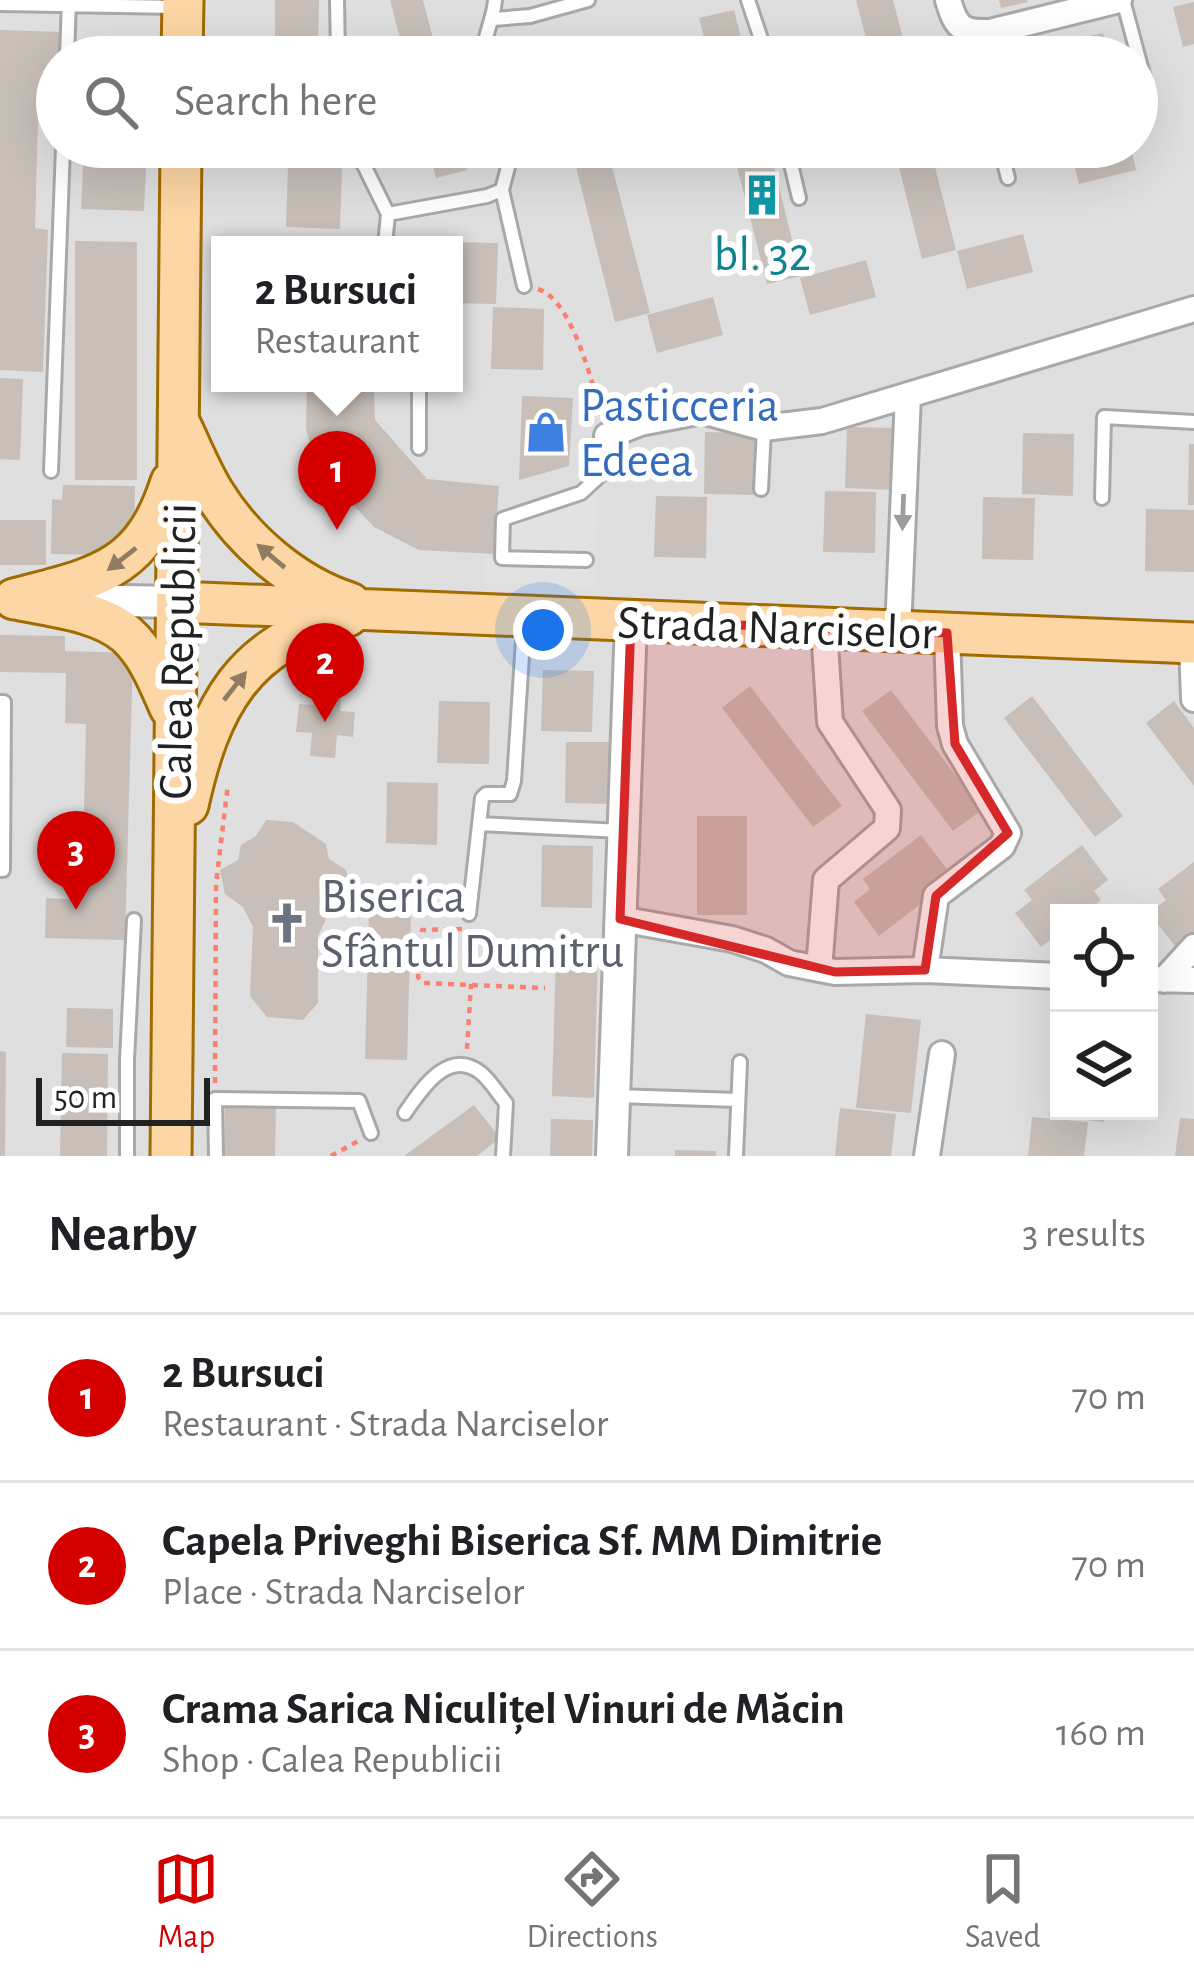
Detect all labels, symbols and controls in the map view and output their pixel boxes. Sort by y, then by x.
search box [36,36,1158,168]
icon: search [78,69,144,135]
text: Search here [174,79,377,124]
building icon: bl. 32 [739,172,785,218]
place label: bl. 32 [713,232,811,280]
popup [211,236,463,392]
text: 2 Bursuci [254,268,417,313]
text: Restaurant [254,322,420,361]
place label: Pasticceria Edeea [580,383,779,486]
shop icon: Pasticceria Edeea [523,409,569,455]
pin: 1 [298,431,376,530]
one-way arrow [893,494,912,532]
street label: Calea Republicii [152,502,206,800]
one-way arrow [255,543,286,569]
one-way arrow [107,546,138,571]
street label: Strada Narciselor [616,599,938,659]
your location [513,600,573,660]
pin: 2 [286,623,364,722]
one-way arrow [222,671,247,702]
pin: 3 [37,811,115,910]
place label: Biserica Sfântul Dumitru [321,874,624,977]
church icon: Biserica Sfântul Dumitru [264,900,310,946]
map controls [1050,904,1158,1120]
button: locate [1050,904,1158,1012]
button: layers [1050,1012,1158,1120]
scale bar [36,1072,210,1125]
text: 50 m [54,1082,117,1115]
text: Nearby [48,1209,197,1260]
text: 3 results [1022,1215,1146,1254]
text: 2 Bursuci [162,1351,325,1396]
text: 1 [80,1378,94,1417]
text: 70 m [1072,1378,1146,1417]
text: Restaurant · Strada Narciselor [162,1405,608,1444]
text: Capela Priveghi Biserica Sf. MM Dimitrie [162,1519,882,1564]
text: 2 [78,1546,96,1585]
text: 70 m [1072,1546,1146,1585]
text: Place · Strada Narciselor [162,1573,524,1612]
text: Crama Sarica Niculițel Vinuri de Măcin [162,1687,845,1732]
text: 3 [79,1714,95,1753]
text: 160 m [1056,1714,1146,1753]
text: Shop · Calea Republicii [162,1741,502,1780]
tab: Map [153,1846,219,1958]
tab: Directions [526,1846,658,1958]
tab: Saved [965,1846,1040,1958]

